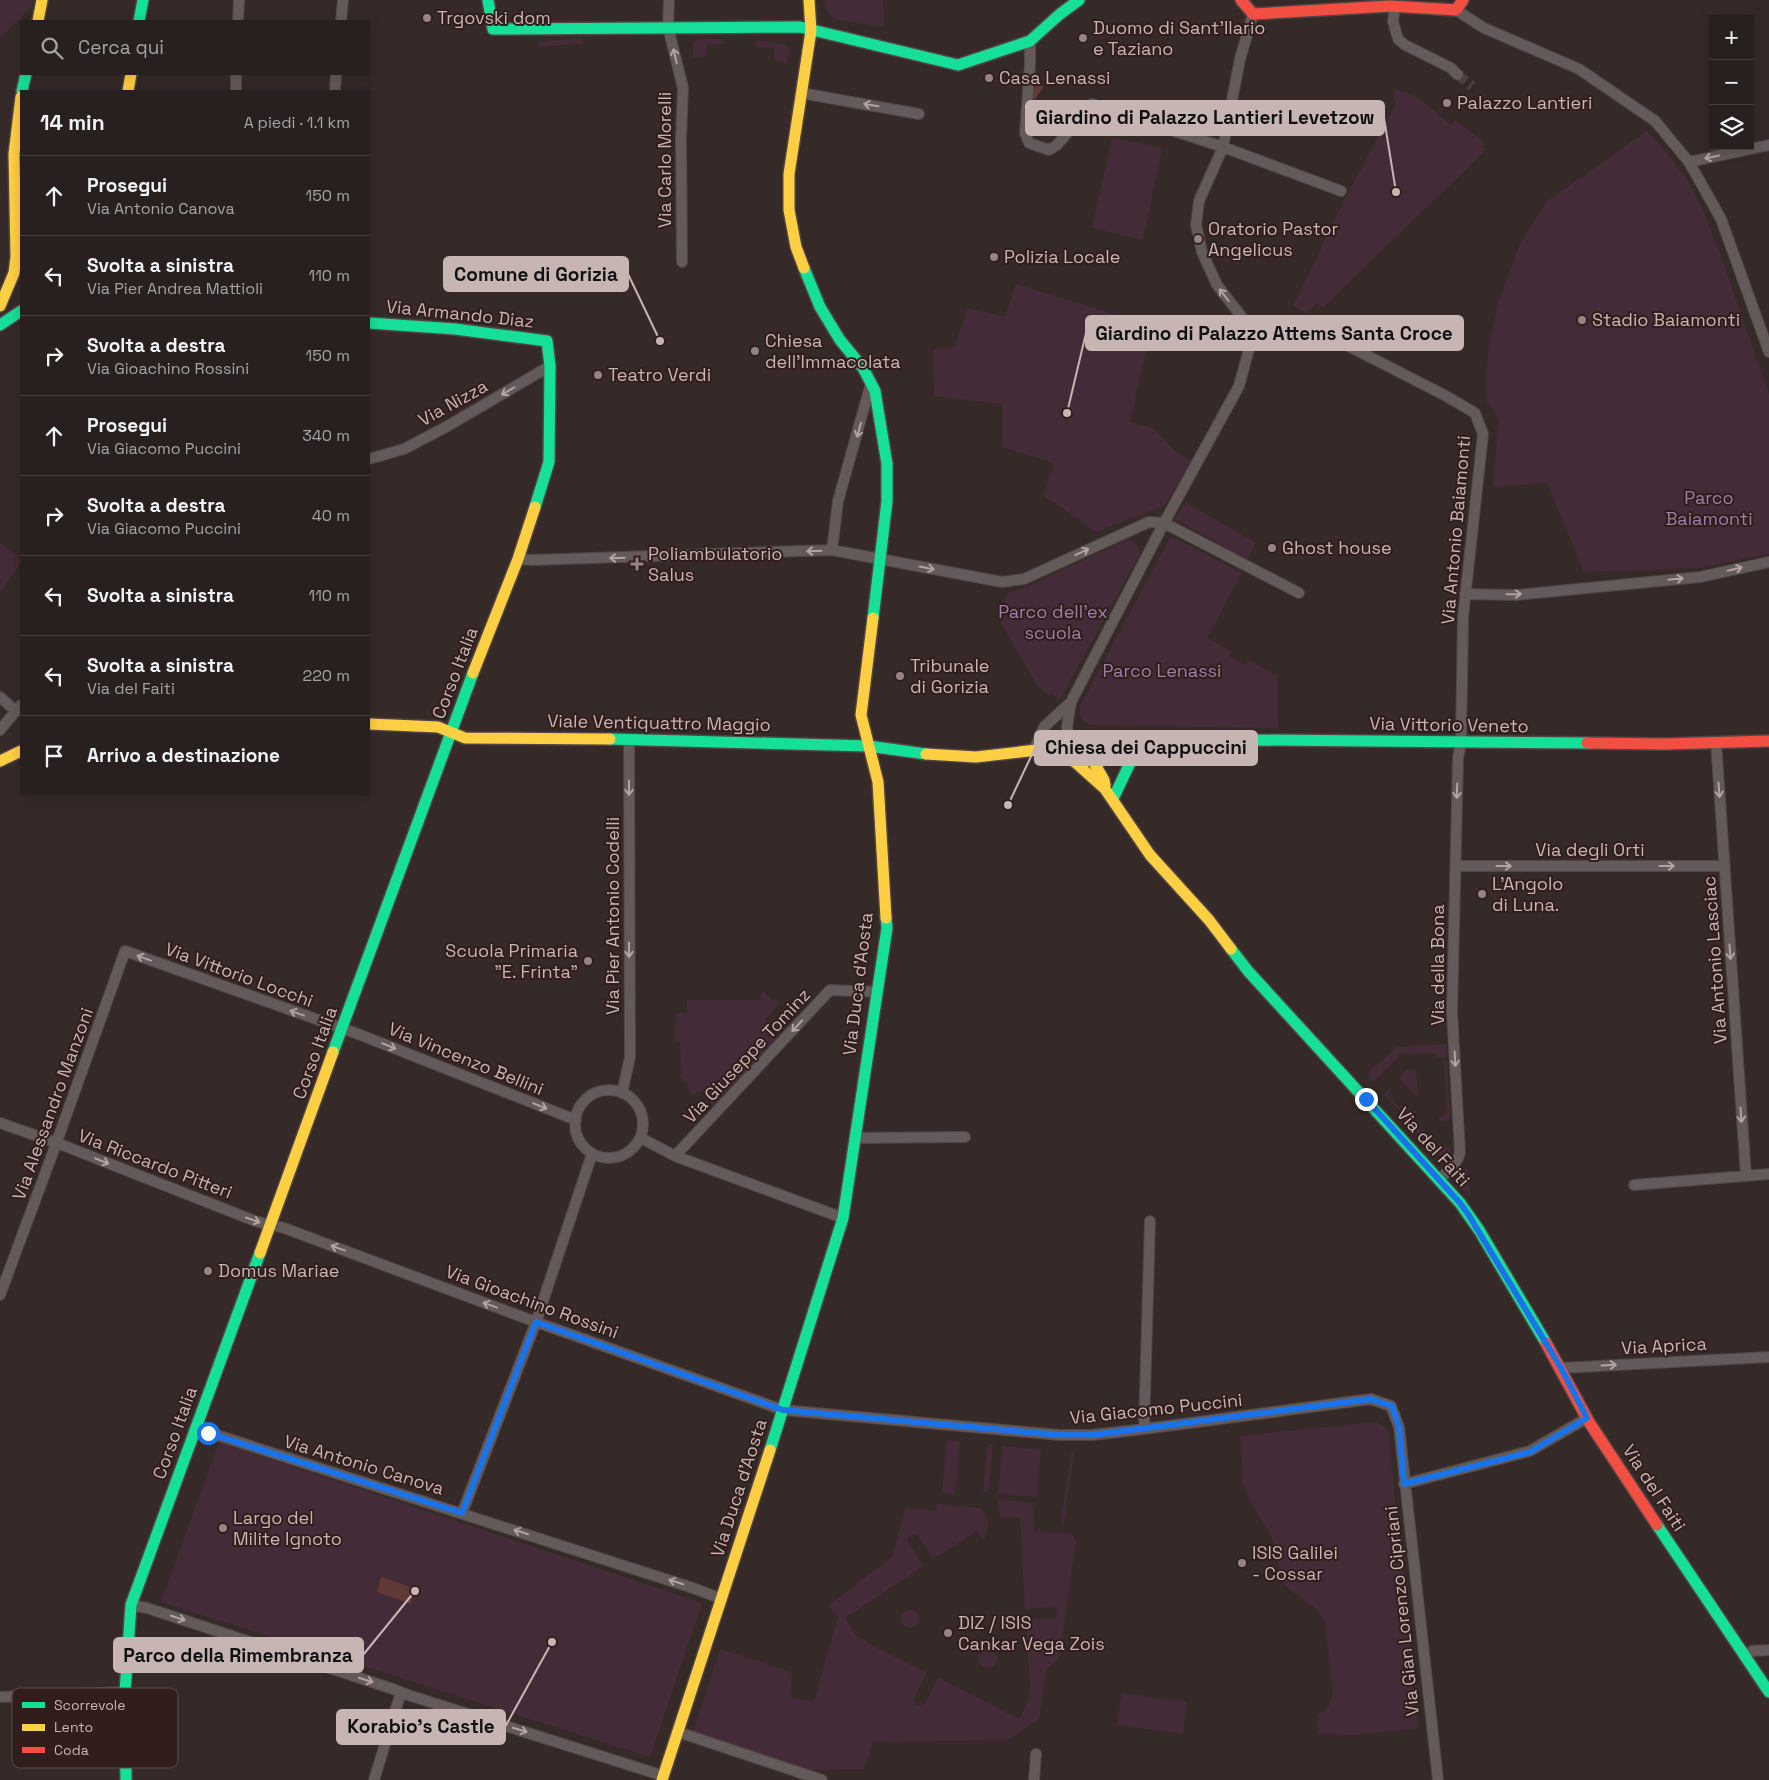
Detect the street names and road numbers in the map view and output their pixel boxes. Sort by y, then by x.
street label: Via Carlo Morelli [653,92,676,228]
street label: Via Armando Diaz [385,294,535,333]
street label: Via Nizza [414,374,492,431]
street label: Via Antonio Baiamonti [1436,434,1475,625]
street label: Corso Italia [426,624,483,722]
street label: Viale Ventiquattro Maggio [547,709,771,736]
street label: Via Vittorio Veneto [1369,712,1529,737]
street label: Via Pier Antonio Codelli [601,817,624,1015]
street label: Via degli Orti [1535,838,1645,861]
street label: Via Antonio Lasciac [1697,875,1732,1045]
street label: Via della Bona [1426,905,1449,1025]
street label: Via Duca d'Aosta [837,911,878,1057]
street label: Via Vittorio Locchi [162,937,316,1012]
street label: Via Giuseppe Tominz [678,983,815,1128]
street label: Corso Italia [287,1003,342,1102]
street label: Via Alessandro Manzoni [7,1004,98,1203]
street label: Via Vincenzo Bellini [385,1017,547,1100]
street label: Via del Faiti [1392,1102,1475,1191]
street label: Via Riccardo Pitteri [75,1124,235,1204]
street label: Via Gioachino Rossini [443,1260,622,1344]
street label: Via Aprica [1621,1332,1707,1359]
street label: Corso Italia [147,1383,202,1482]
street label: Via Giacomo Puccini [1069,1388,1243,1429]
street label: Via Duca d'Aosta [705,1416,772,1560]
street label: Via Antonio Canova [281,1429,447,1500]
street label: Via del Faiti [1618,1440,1691,1535]
street label: Via Gian Lorenzo Cipriani [1379,1505,1424,1717]

